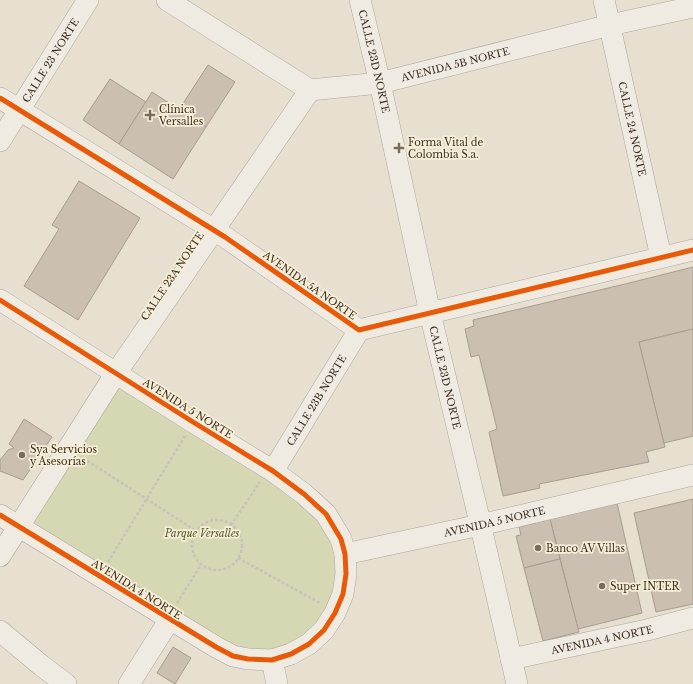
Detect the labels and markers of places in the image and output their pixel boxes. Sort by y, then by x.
place label: Clínica Versalles [158,103,204,128]
marker: Clínica Versalles [144,109,156,121]
place label: Forma Vital de Colombia S.a. [408,136,484,161]
marker: Forma Vital de Colombia S.a. [393,142,405,154]
place label: Sya Servicios y Asesorías [30,443,98,468]
marker: Sya Servicios y Asesorías [17,450,27,460]
place label: Banco AV Villas [546,542,626,555]
marker: Banco AV Villas [533,543,543,553]
place label: Super INTER [610,580,681,593]
marker: Super INTER [597,581,607,591]

